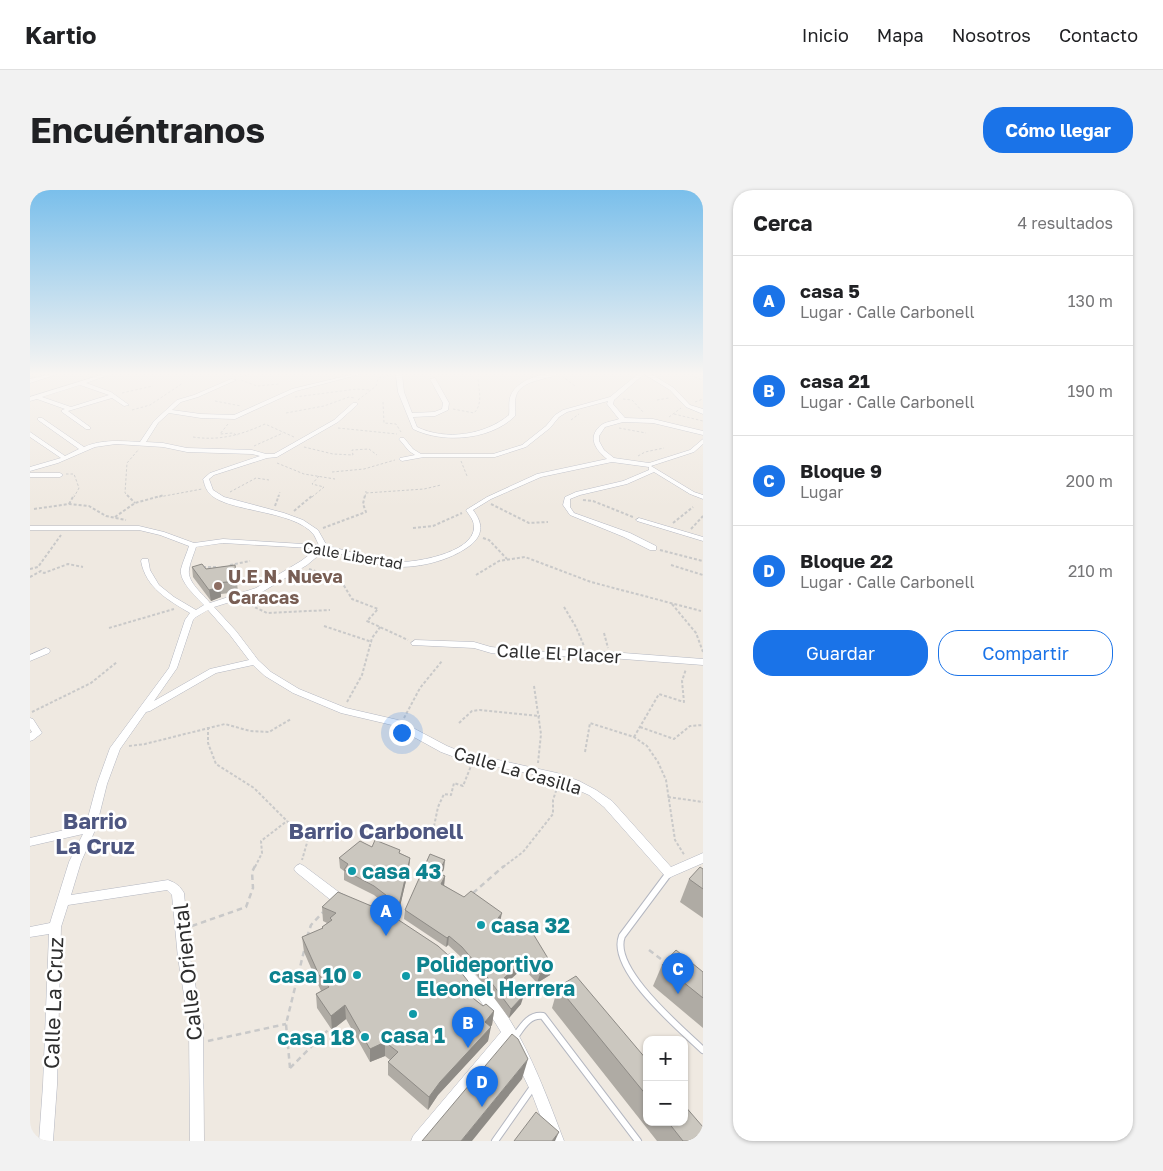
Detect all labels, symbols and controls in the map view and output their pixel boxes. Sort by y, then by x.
text: Kartio [25,20,97,49]
text: Inicio [802,24,849,46]
text: Mapa [877,24,924,46]
text: Nosotros [952,24,1031,46]
text: Contacto [1059,24,1138,46]
button: Cómo llegar [983,107,1133,153]
text: Encuéntranos [30,109,265,151]
text: Cerca [753,210,812,236]
text: 4 resultados [1018,213,1113,233]
text: casa 5 [800,279,860,302]
text: A [763,291,775,311]
text: 130 m [1068,291,1113,311]
text: Lugar · Calle Carbonell [800,302,975,322]
text: casa 21 [800,369,870,392]
text: B [763,381,775,401]
text: 190 m [1067,381,1113,401]
text: Lugar · Calle Carbonell [800,392,975,412]
text: Bloque 9 [800,459,882,482]
text: C [763,471,775,491]
text: 200 m [1066,471,1113,491]
text: Lugar [800,482,844,502]
street label: Calle Libertad [302,537,404,573]
text: Bloque 22 [800,549,893,572]
text: D [763,561,775,581]
text: 210 m [1068,561,1113,581]
place label: U.E.N. Nueva Caracas [228,565,343,608]
text: Lugar · Calle Carbonell [800,572,975,592]
marker: U.E.N. Nueva Caracas [212,580,224,592]
button: Guardar [753,630,928,676]
button: Compartir [938,630,1113,676]
street label: Calle El Placer [496,639,622,667]
your location [389,720,415,746]
street label: Calle La Casilla [451,741,585,799]
district label: Barrio La Cruz [55,807,135,859]
district label: Barrio Carbonell [289,817,463,844]
place label: casa 43 [362,858,441,884]
marker: casa 43 [346,865,358,877]
pin: A [370,895,402,936]
street label: Calle Oriental [167,902,207,1042]
place label: casa 32 [491,912,570,938]
marker: casa 32 [475,919,487,931]
street label: Calle La Cruz [38,937,68,1069]
place label: Polideportivo Eleonel Herrera [416,951,575,1001]
pin: C [662,953,694,994]
place label: casa 10 [269,962,347,988]
marker: casa 10 [351,969,363,981]
marker: Polideportivo Eleonel Herrera [400,970,412,982]
pin: B [452,1007,484,1048]
marker: casa 1 [407,1008,419,1020]
place label: casa 1 [381,1022,445,1048]
place label: casa 18 [277,1024,355,1050]
marker: casa 18 [359,1031,371,1043]
map controls [643,1036,688,1126]
button: + [643,1036,688,1081]
pin: D [466,1066,498,1107]
button: − [643,1081,688,1126]

